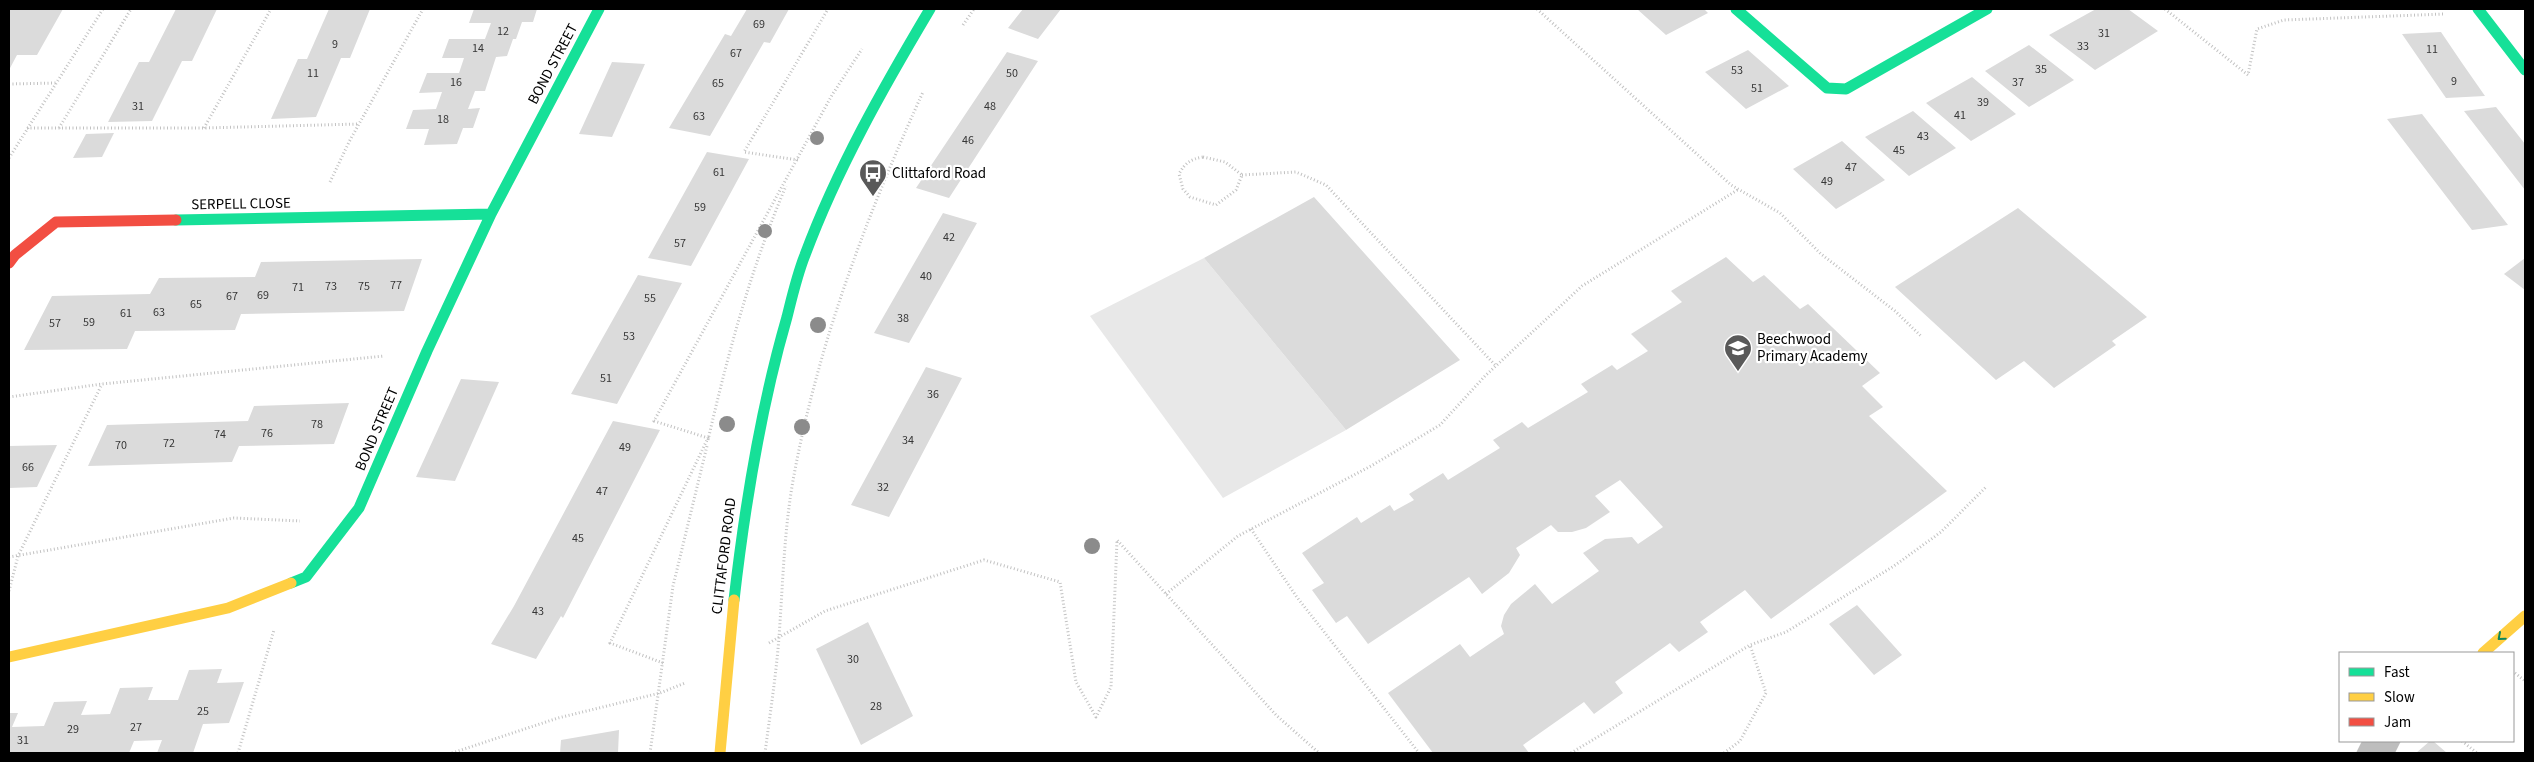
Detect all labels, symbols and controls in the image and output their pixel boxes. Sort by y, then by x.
house number: 69 [753,16,765,33]
street label: BOND STREET [523,20,583,108]
house number: 12 [497,23,509,40]
house number: 31 [2098,25,2110,42]
house number: 9 [332,36,338,53]
house number: 33 [2077,38,2089,55]
house number: 14 [472,40,484,57]
house number: 11 [2426,41,2438,58]
house number: 67 [730,45,742,62]
house number: 35 [2035,61,2047,78]
house number: 53 [1731,62,1743,79]
house number: 11 [307,65,319,82]
house number: 50 [1006,65,1018,82]
house number: 9 [2451,73,2457,90]
house number: 16 [450,74,462,91]
house number: 37 [2012,74,2024,91]
house number: 65 [712,75,724,92]
house number: 51 [1751,80,1763,97]
house number: 39 [1977,94,1989,111]
house number: 31 [132,98,144,115]
house number: 48 [984,98,996,115]
house number: 41 [1954,107,1966,124]
house number: 63 [693,108,705,125]
house number: 18 [437,111,449,128]
house number: 43 [1917,128,1929,145]
house number: 46 [962,132,974,149]
house number: 45 [1893,142,1905,159]
bus stop icon: Clittaford Road [858,158,888,197]
house number: 47 [1845,159,1857,176]
place label: Clittaford Road [892,163,986,184]
house number: 61 [713,164,725,181]
house number: 49 [1821,173,1833,190]
street label: SERPELL CLOSE [191,193,291,215]
house number: 59 [694,199,706,216]
house number: 42 [943,229,955,246]
house number: 57 [674,235,686,252]
house number: 40 [920,268,932,285]
house number: 77 [390,277,402,294]
house number: 73 [325,278,337,295]
house number: 75 [358,278,370,295]
house number: 71 [292,279,304,296]
house number: 69 [257,287,269,304]
house number: 67 [226,288,238,305]
house number: 55 [644,290,656,307]
house number: 65 [190,296,202,313]
house number: 63 [153,304,165,321]
house number: 61 [120,305,132,322]
house number: 38 [897,310,909,327]
house number: 59 [83,314,95,331]
house number: 57 [49,315,61,332]
house number: 53 [623,328,635,345]
place label: Beechwood Primary Academy [1757,329,1868,367]
school or university icon: Beechwood Primary Academy [1723,333,1753,372]
house number: 51 [600,370,612,387]
street label: BOND STREET [350,384,404,474]
house number: 36 [927,386,939,403]
house number: 78 [311,416,323,433]
house number: 76 [261,425,273,442]
house number: 74 [214,426,226,443]
house number: 34 [902,432,914,449]
house number: 72 [163,435,175,452]
house number: 70 [115,437,127,454]
house number: 49 [619,439,631,456]
house number: 66 [22,459,34,476]
house number: 32 [877,479,889,496]
house number: 47 [596,483,608,500]
street label: CLITTAFORD ROAD [706,497,742,615]
house number: 45 [572,530,584,547]
house number: 43 [532,603,544,620]
one-way arrow [2498,631,2507,640]
house number: 30 [847,651,859,668]
legend [2339,652,2514,742]
text: Fast [2384,662,2410,683]
text: Slow [2384,687,2415,708]
house number: 28 [870,698,882,715]
house number: 25 [197,703,209,720]
text: Jam [2384,712,2411,733]
house number: 27 [130,719,142,736]
house number: 29 [67,721,79,738]
house number: 31 [17,732,29,749]

